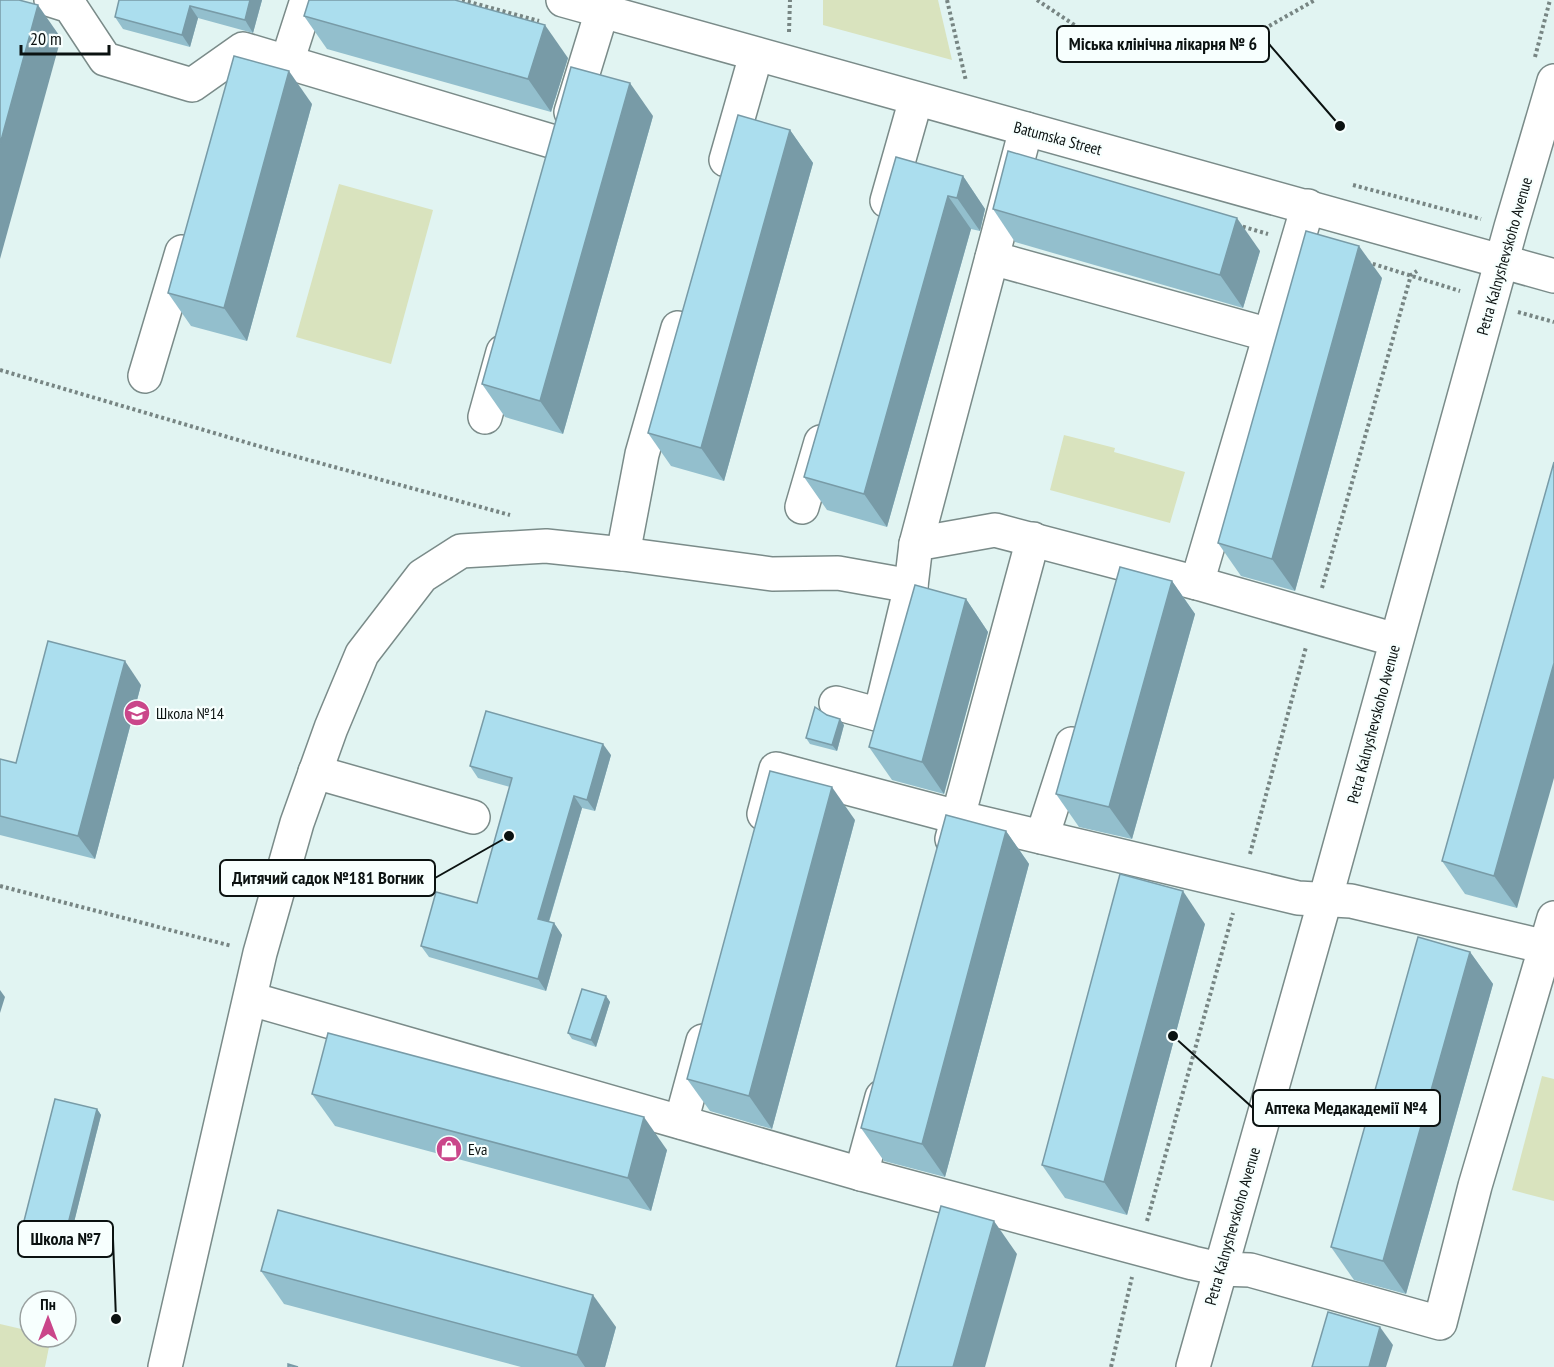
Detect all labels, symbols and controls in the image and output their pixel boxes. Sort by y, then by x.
scale bar [21,18,110,56]
callout: Міська клінічна лікарня № 6 [1057,26,1269,62]
text: 20 m [30,27,62,50]
text: Міська клінічна лікарня № 6 [1069,32,1257,55]
street label: Batumska Street [1012,117,1105,159]
street label: Petra Kalnyshevskoho Avenue [1472,175,1536,337]
street label: Petra Kalnyshevskoho Avenue [1342,642,1404,806]
school or university icon: Школа №14 [122,698,152,728]
place label: Школа №14 [156,703,224,723]
callout: Дитячий садок №181 Вогник [220,860,435,896]
text: Дитячий садок №181 Вогник [232,866,425,889]
callout: Аптека Медакадемії №4 [1253,1090,1440,1126]
text: Аптека Медакадемії №4 [1264,1096,1428,1119]
shop icon: Eva [434,1134,464,1164]
place label: Eva [468,1139,487,1159]
street label: Petra Kalnyshevskoho Avenue [1200,1145,1264,1307]
callout: Школа №7 [18,1221,113,1257]
text: Школа №7 [31,1227,101,1250]
north arrow [18,1289,78,1349]
text: Пн [40,1294,56,1314]

